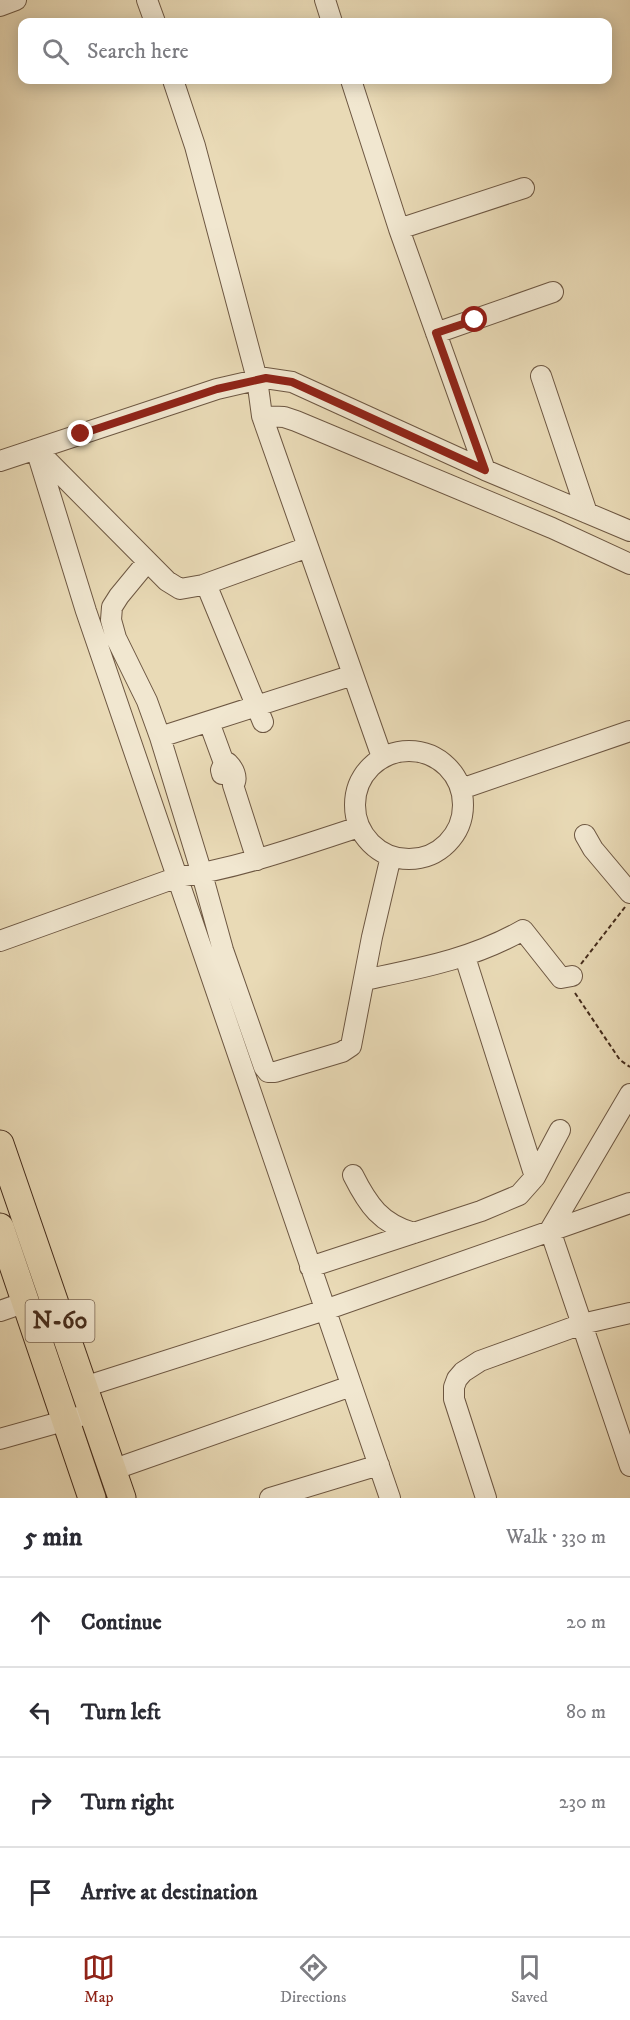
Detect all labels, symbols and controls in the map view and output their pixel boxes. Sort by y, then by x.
search box [18,18,612,84]
icon: search [39,35,72,68]
text: Search here [87,38,189,65]
route start [461,306,487,332]
route end [67,420,93,446]
road number: N-60 [26,1300,94,1342]
text: 5 min [24,1521,82,1554]
text: Walk · 330 m [506,1525,606,1550]
icon: ahead [24,1606,57,1639]
text: Continue [81,1609,162,1636]
text: 20 m [566,1610,606,1635]
icon: left [24,1696,57,1729]
text: Turn left [81,1699,161,1726]
text: 80 m [566,1700,606,1725]
icon: right [24,1786,57,1819]
text: Turn right [81,1789,174,1816]
text: 230 m [559,1790,606,1815]
icon: arrive [24,1876,57,1909]
text: Arrive at destination [81,1879,258,1906]
tab: Map [82,1951,115,2007]
tab: Directions [280,1951,346,2007]
tab: Saved [511,1951,548,2007]

